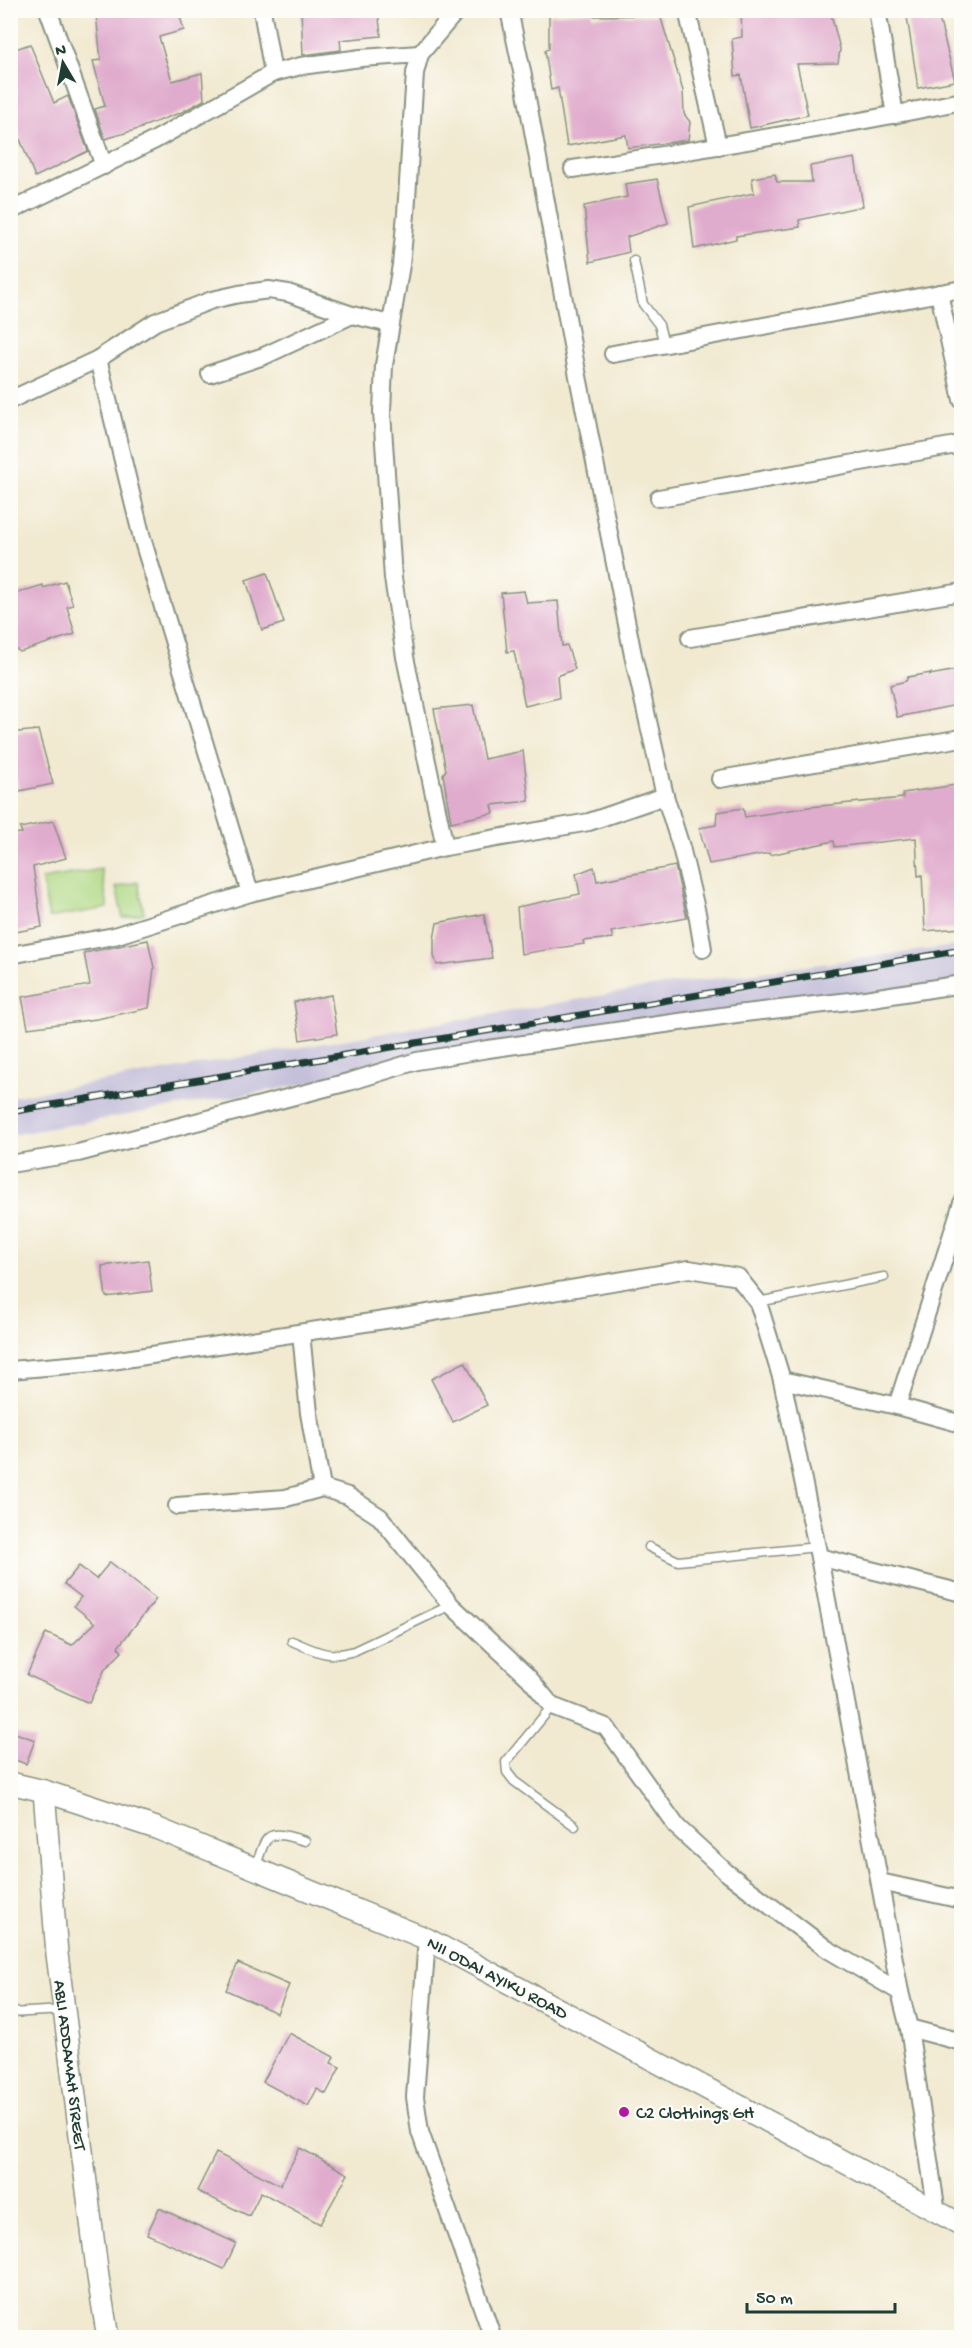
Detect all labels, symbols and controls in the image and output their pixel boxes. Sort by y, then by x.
north arrow [33,33,93,93]
text: N [54,41,68,62]
street label: NII ODAI AYIKU ROAD [423,1933,571,2025]
street label: ABLI ADDAMAH STREET [48,1979,90,2153]
place label: C2 Clothings GH [636,2104,755,2125]
marker: C2 Clothings GH [617,2105,631,2119]
scale bar [747,2276,896,2314]
text: 50 m [756,2289,793,2310]

